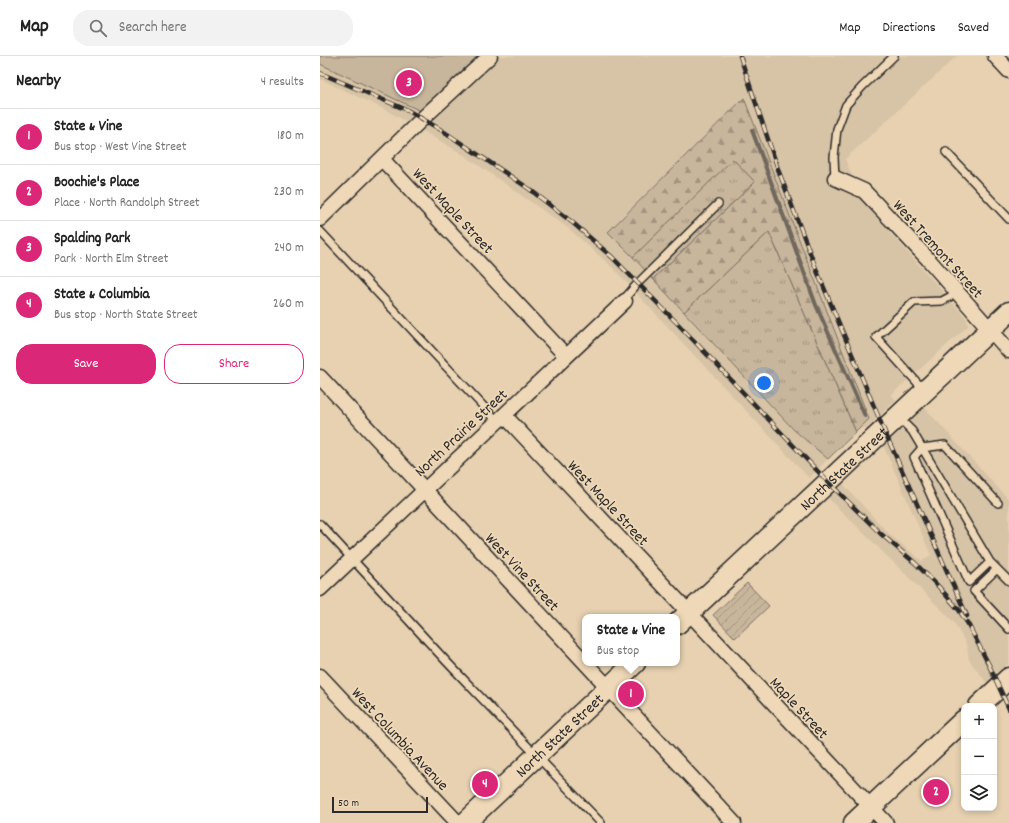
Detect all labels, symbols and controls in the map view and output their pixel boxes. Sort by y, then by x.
search box [73,10,353,46]
text: Map [20,14,49,41]
icon: search [87,17,109,39]
text: Search here [119,17,187,39]
text: Map [839,18,861,38]
text: Directions [883,18,936,38]
text: Saved [958,18,989,38]
pin: 3 [396,68,422,98]
text: Nearby [16,70,60,94]
text: 4 results [261,73,304,92]
text: State & Vine [54,116,122,138]
text: 1 [28,127,30,146]
text: 180 m [277,127,304,146]
text: Bus stop · West Vine Street [54,138,187,157]
street label: West Maple Street [406,164,498,260]
text: Boochie's Place [54,172,139,194]
text: 2 [26,183,32,202]
text: 230 m [274,183,304,202]
text: Place · North Randolph Street [54,194,200,213]
street label: West Tremont Street [886,195,988,304]
text: Spalding Park [54,228,130,250]
text: 3 [26,239,32,258]
text: 240 m [274,239,304,258]
text: Park · North Elm Street [54,250,168,269]
text: State & Columbia [54,284,150,306]
text: 4 [26,295,32,314]
text: 260 m [273,295,304,314]
text: Bus stop · North State Street [54,306,198,325]
button: Save [16,344,156,384]
button: Share [164,344,304,384]
your location [754,373,774,393]
street label: North Prairie Street [410,384,513,483]
street label: North State Street [795,422,894,517]
street label: West Maple Street [561,456,653,552]
street label: West Vine Street [479,528,564,617]
popup [582,614,680,666]
text: State & Vine [597,620,665,642]
text: Bus stop [597,642,639,661]
street label: Maple Street [763,672,833,745]
pin: 1 [618,679,644,709]
street label: West Columbia Avenue [345,683,453,797]
street label: North State Street [511,689,610,784]
map controls [961,703,997,811]
button: + [961,703,997,739]
button: − [961,739,997,775]
pin: 4 [472,769,498,799]
button: layers [961,775,997,811]
pin: 2 [923,777,949,807]
scale bar [332,795,428,814]
text: 50 m [338,796,359,812]

